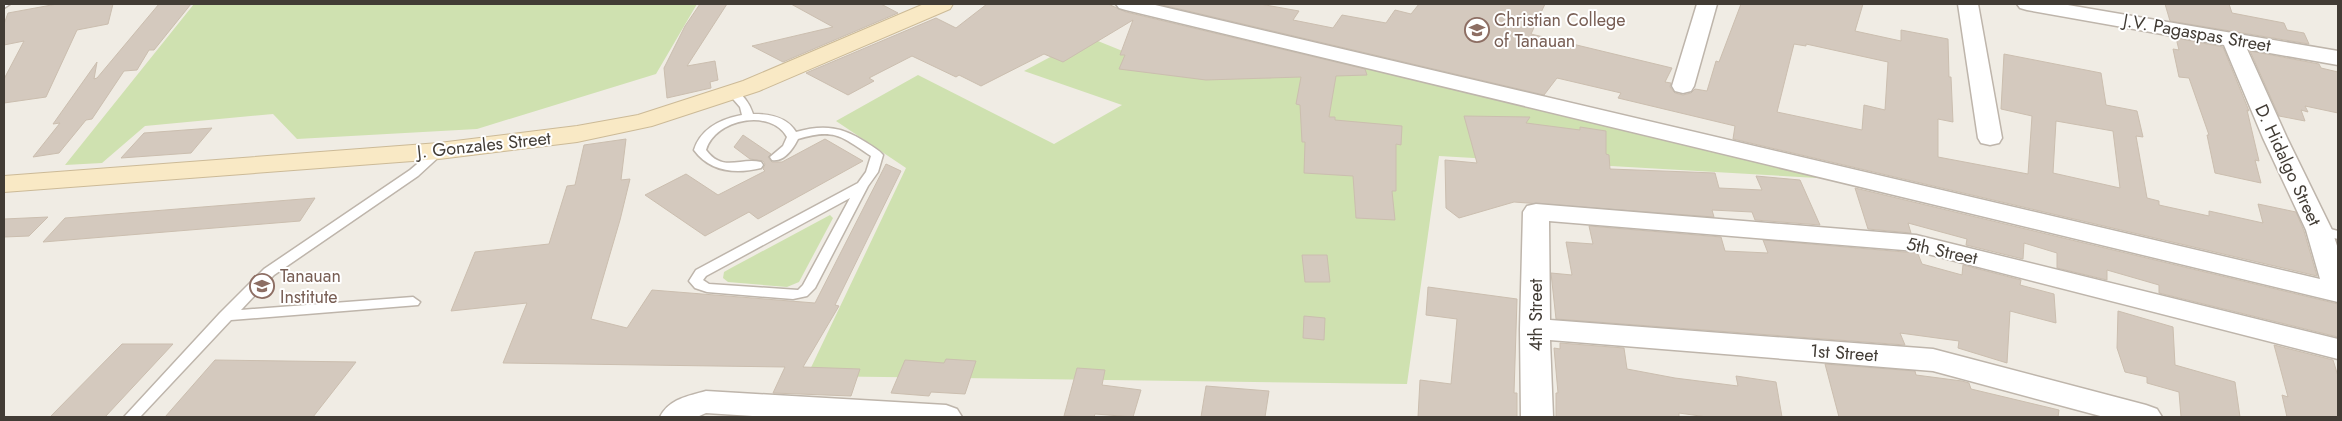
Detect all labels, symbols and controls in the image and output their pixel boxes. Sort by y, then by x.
place label: Christian College of Tanauan [1494,7,1626,54]
street label: J.V. Pagaspas Street [2119,7,2273,59]
school or university icon: Christian College of Tanauan [1464,17,1490,43]
street label: D. Hidalgo Street [2248,100,2328,231]
street label: J. Gonzales Street [414,125,553,165]
street label: 5th Street [1904,231,1981,271]
place label: Tanauan Institute [280,263,341,310]
school or university icon: Tanauan Institute [249,273,275,299]
street label: 4th Street [1523,278,1549,351]
street label: 1st Street [1809,338,1880,368]

